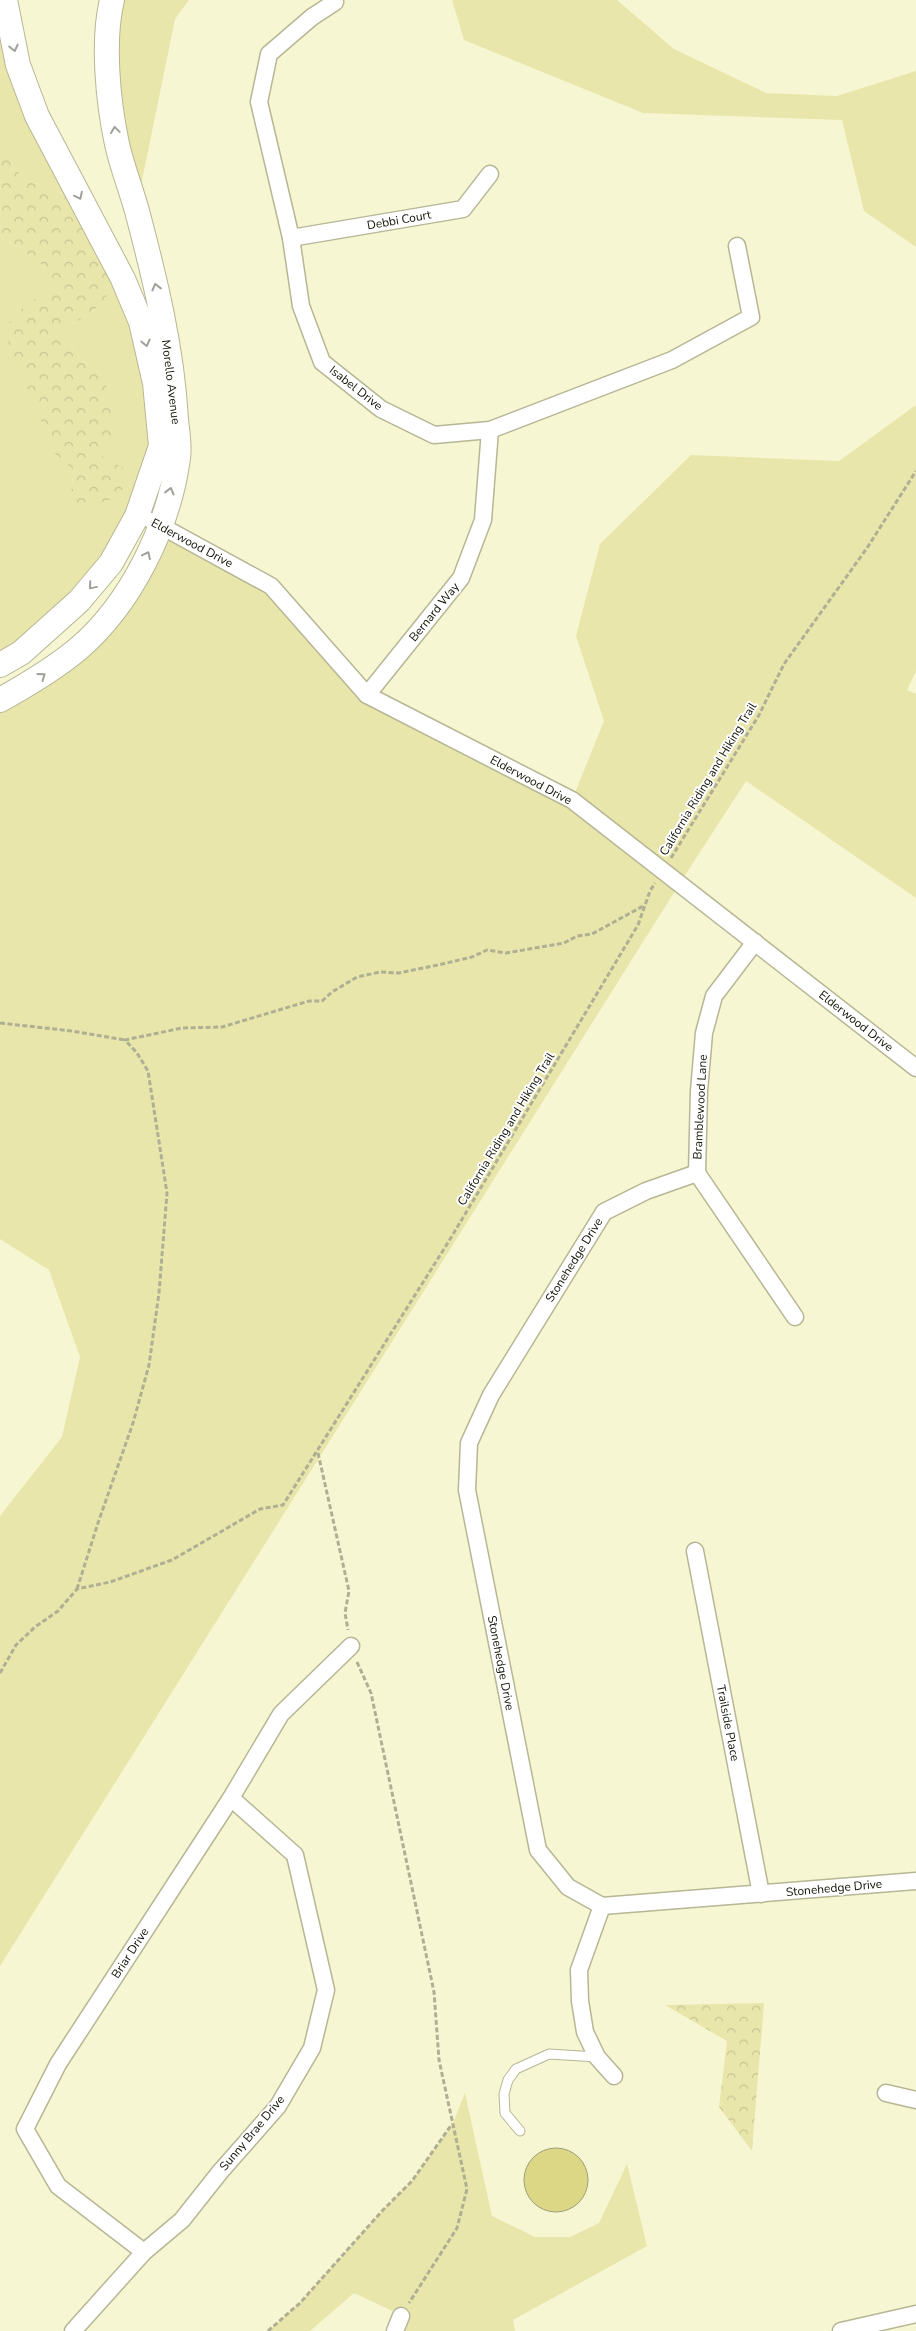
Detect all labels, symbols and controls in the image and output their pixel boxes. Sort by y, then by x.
one-way arrow [8,43,19,52]
one-way arrow [110,126,121,134]
one-way arrow [73,191,83,200]
street label: Debbi Court [366,206,433,234]
one-way arrow [151,283,162,292]
one-way arrow [140,339,151,348]
street label: Morello Avenue [158,339,184,425]
street label: Isabel Drive [326,362,386,414]
one-way arrow [164,486,175,495]
street label: Elderwood Drive [148,515,236,571]
one-way arrow [141,551,151,560]
street label: Bernard Way [405,579,463,645]
one-way arrow [89,580,97,589]
one-way arrow [36,673,45,681]
street label: California Riding and Hiking Trail [656,699,760,859]
street label: Elderwood Drive [487,752,575,808]
street label: Elderwood Drive [815,987,897,1055]
street label: California Riding and Hiking Trail [454,1049,558,1209]
street label: Bramblewood Lane [689,1054,711,1160]
street label: Stonehedge Drive [542,1215,606,1305]
street label: Stonehedge Drive [484,1614,518,1712]
street label: Trailside Place [713,1683,743,1763]
street label: Stonehedge Drive [785,1876,883,1900]
street label: Briar Drive [108,1925,152,1981]
street label: Sunny Brae Drive [216,2092,288,2174]

